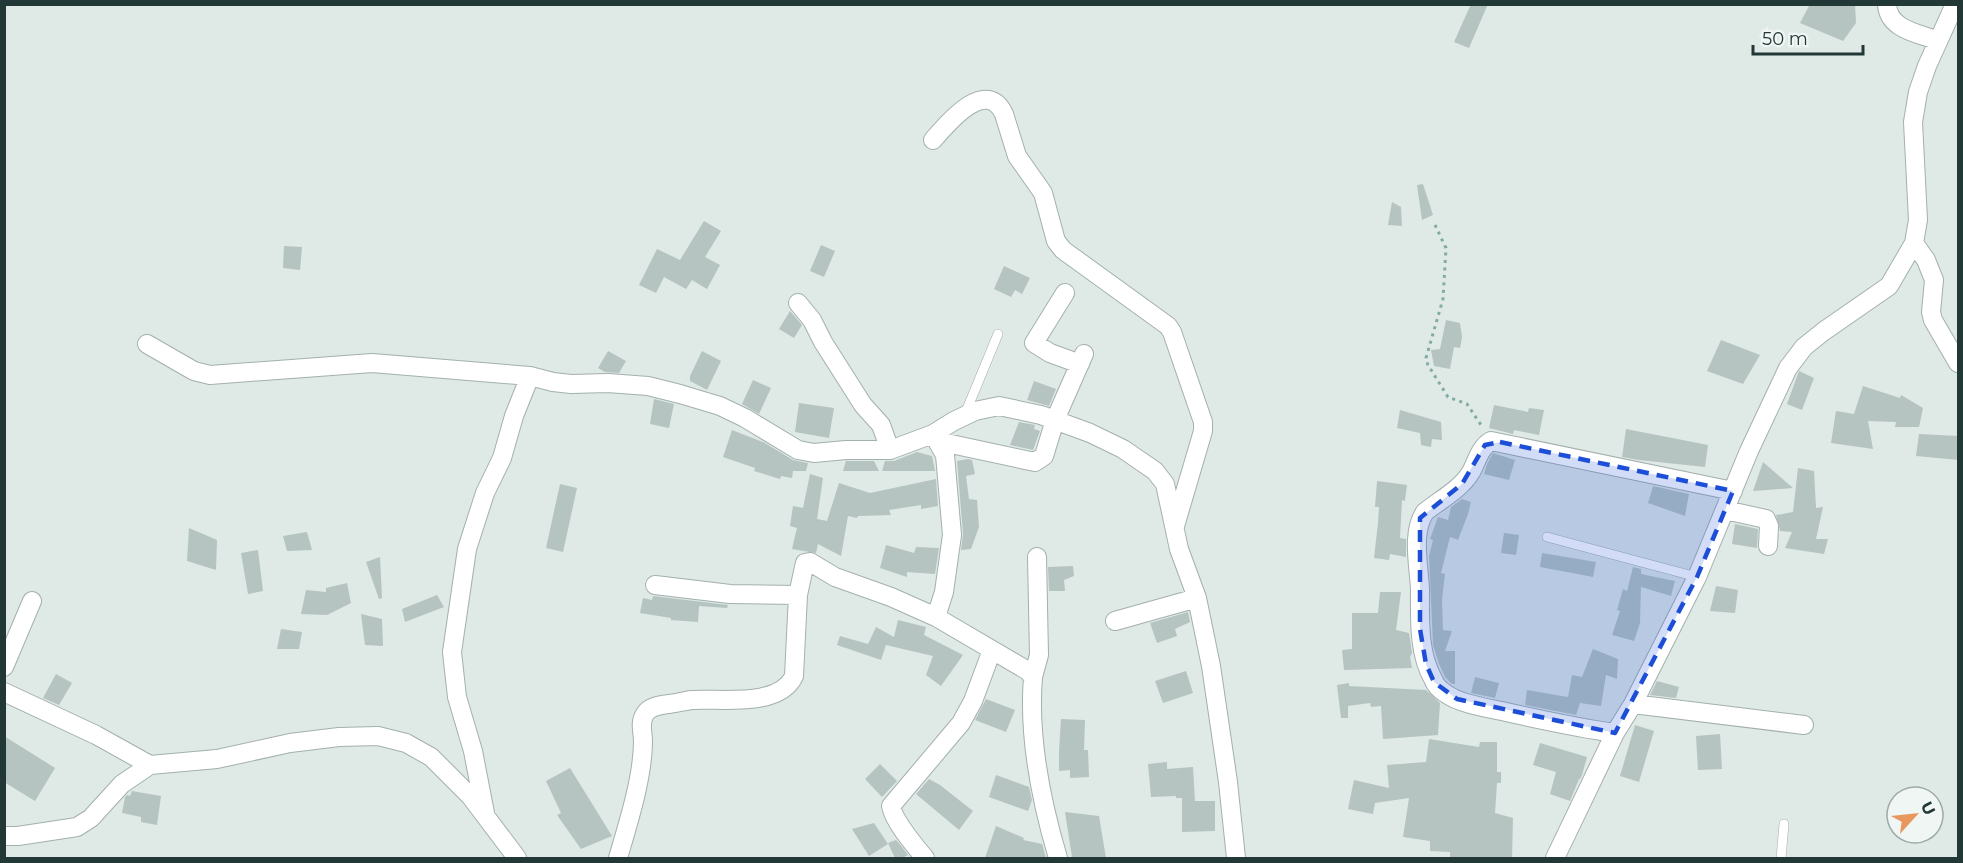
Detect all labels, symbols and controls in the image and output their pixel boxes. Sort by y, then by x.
scale bar [1753,18,1862,56]
text: 50 m [1762,28,1808,50]
north arrow [1885,785,1945,845]
text: U [1917,798,1939,818]

